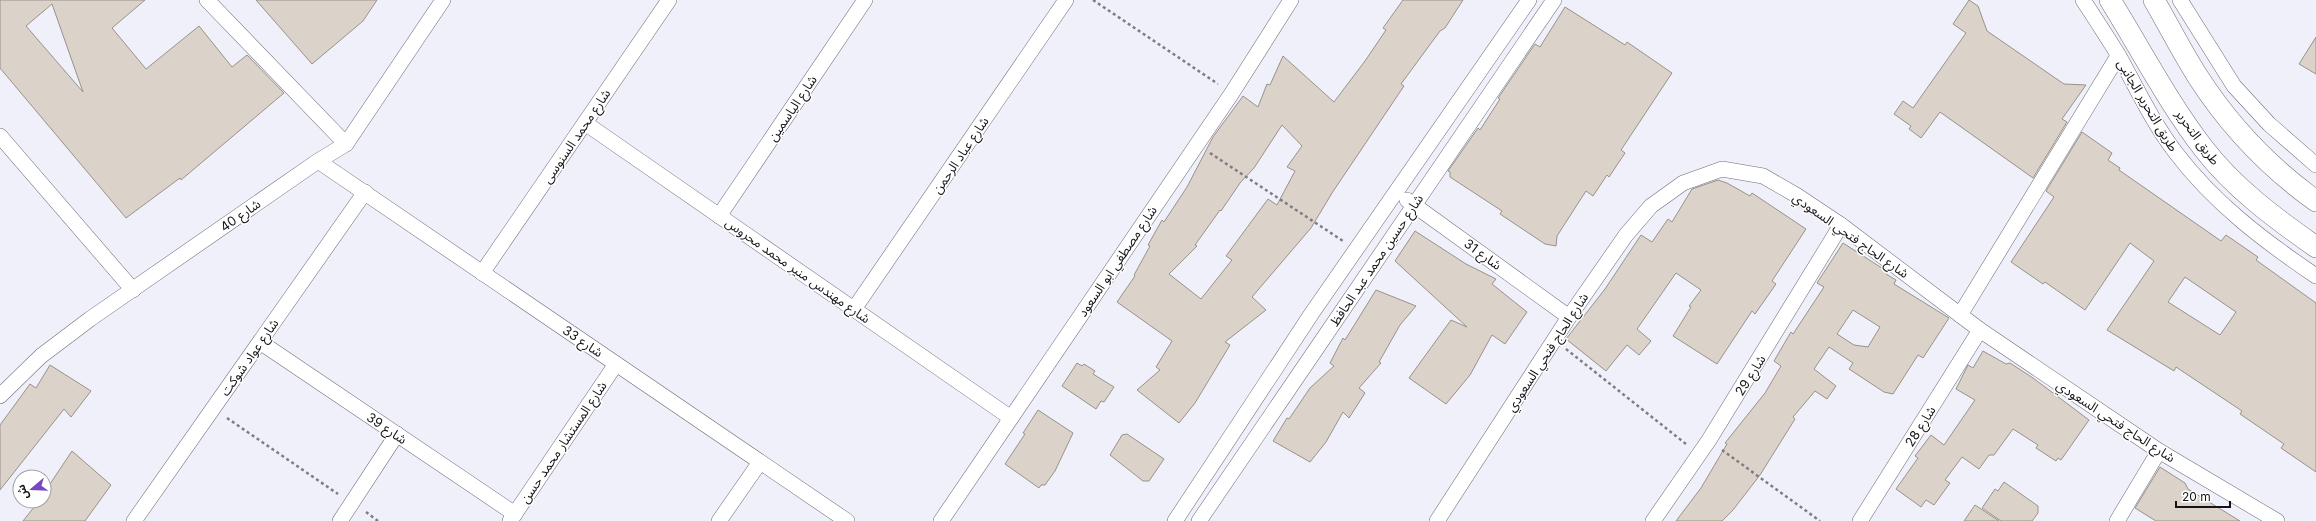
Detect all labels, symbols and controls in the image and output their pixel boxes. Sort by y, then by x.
street label: طريق التحرير الجانبى [2113,56,2182,155]
street label: شارع الياسمين [764,72,822,146]
street label: شارع محمد السنوسى [539,86,616,188]
street label: طريق التحرير [2171,105,2224,169]
street label: شارع عباد الرحمن [928,113,994,198]
street label: شارع الحاج فتحي السعودي [1788,189,1912,284]
street label: شارع حسين محمد عبد الحافظ [1326,191,1429,331]
street label: شارع 40 [217,195,265,237]
street label: شارع مصطفي ابو السعود [1074,203,1162,321]
street label: شارع مهندس منير محمد محروس [721,214,873,329]
street label: شارع 31 [1459,235,1505,275]
street label: شارع الحاج فتحي السعودي [1503,290,1594,416]
street label: شارع عواد شوكت [216,315,284,400]
street label: شارع 33 [558,322,606,363]
street label: شارع 29 [1731,352,1771,400]
street label: شارع الحاج فتحي السعودي [2052,377,2178,468]
street label: شارع المستشار محمد حسن [516,378,612,508]
street label: شارع 28 [1901,403,1941,451]
street label: شارع 39 [362,409,410,450]
north arrow [12,469,52,509]
text: ش [13,483,32,502]
scale bar [2176,483,2230,509]
text: 20 m [2182,489,2211,504]

